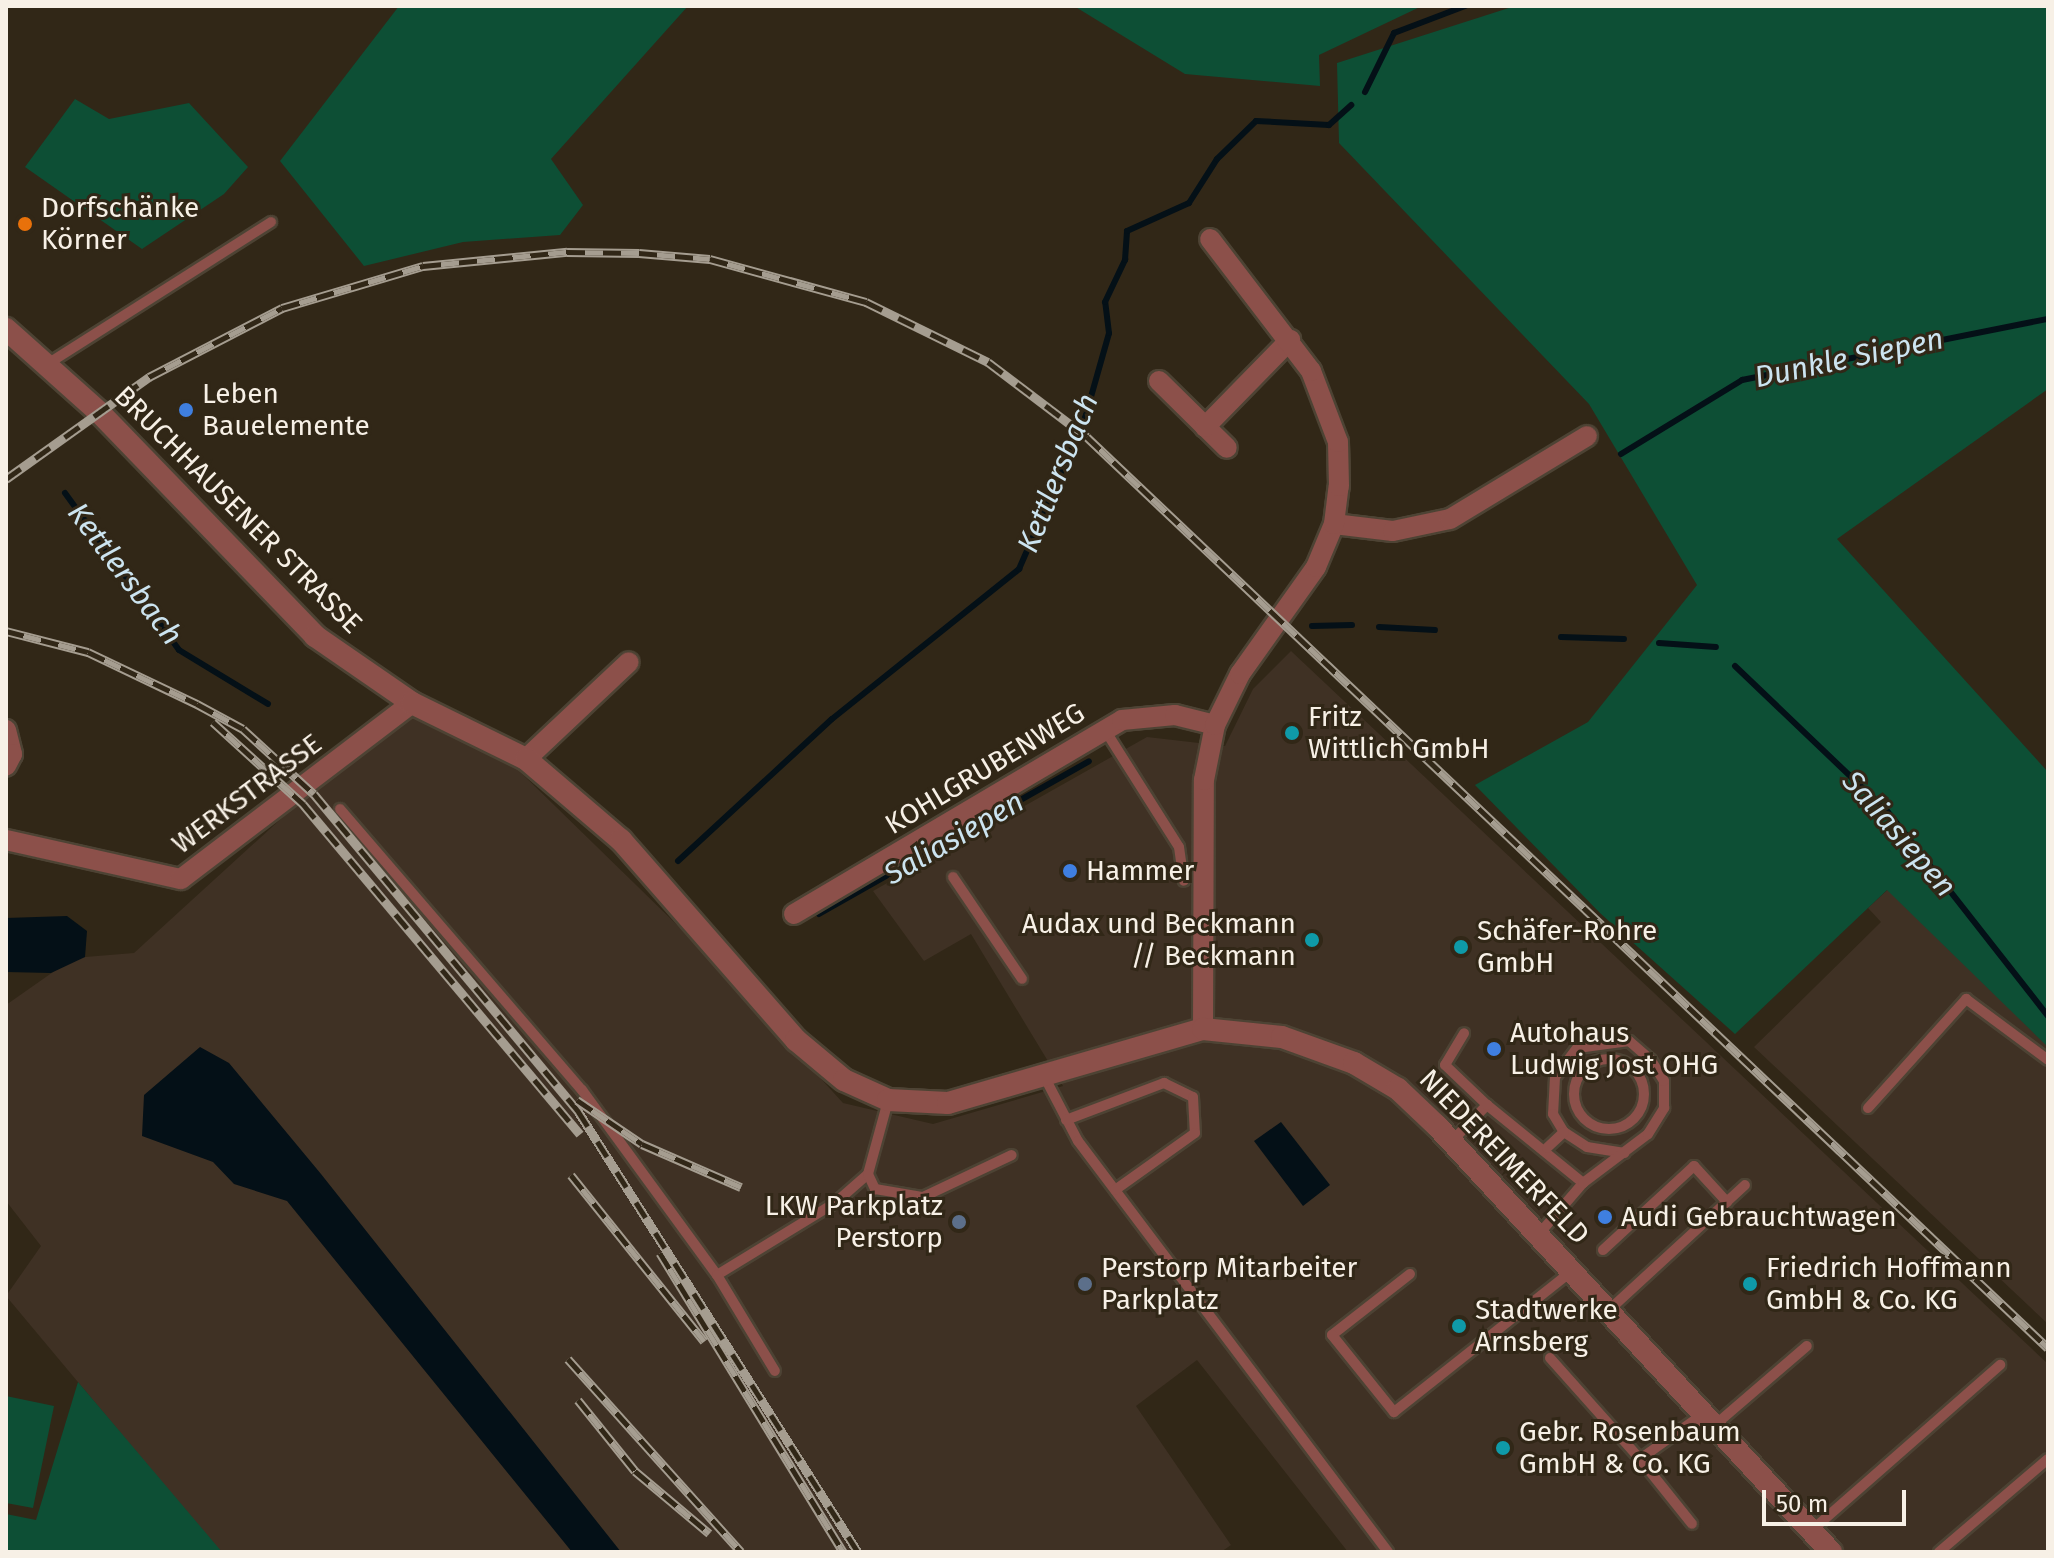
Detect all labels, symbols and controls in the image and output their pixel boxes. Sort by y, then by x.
place label: Dorfschänke Körner [41,191,199,257]
marker: Dorfschänke Körner [16,215,34,233]
water label: Dunkle Siepen [1751,320,1947,396]
place label: Leben Bauelemente [202,377,370,443]
street label: BRUCHHAUSENER STRASSE [107,379,369,641]
water label: Kettlersbach [1010,388,1106,558]
marker: Leben Bauelemente [177,401,195,419]
water label: Kettlersbach [60,496,190,652]
street label: KOHLGRUBENWEG [879,696,1091,842]
place label: Fritz Wittlich GmbH [1308,700,1490,766]
marker: Fritz Wittlich GmbH [1283,724,1301,742]
street label: WERKSTRASSE [166,727,328,861]
water label: Saliasiepen [1834,764,1964,904]
water label: Saliasiepen [878,784,1030,892]
place label: Hammer [1086,854,1194,888]
marker: Hammer [1061,862,1079,880]
place label: Audax und Beckmann // Beckmann [1022,907,1296,973]
place label: Schäfer-Rohre GmbH [1477,914,1657,980]
marker: Audax und Beckmann // Beckmann [1303,931,1321,949]
marker: Schäfer-Rohre GmbH [1452,938,1470,956]
place label: Autohaus Ludwig Jost OHG [1510,1016,1718,1082]
marker: Autohaus Ludwig Jost OHG [1485,1040,1503,1058]
street label: NIEDEREIMERFELD [1412,1063,1596,1251]
place label: LKW Parkplatz Perstorp [765,1189,943,1255]
place label: Audi Gebrauchtwagen [1621,1200,1897,1234]
marker: Audi Gebrauchtwagen [1596,1208,1614,1226]
marker: LKW Parkplatz Perstorp [950,1213,968,1231]
place label: Perstorp Mitarbeiter Parkplatz [1101,1251,1357,1317]
place label: Friedrich Hoffmann GmbH & Co. KG [1766,1251,2012,1317]
marker: Perstorp Mitarbeiter Parkplatz [1076,1275,1094,1293]
marker: Friedrich Hoffmann GmbH & Co. KG [1741,1275,1759,1293]
place label: Stadtwerke Arnsberg [1475,1293,1618,1359]
marker: Stadtwerke Arnsberg [1450,1317,1468,1335]
place label: Gebr. Rosenbaum GmbH & Co. KG [1519,1415,1741,1481]
marker: Gebr. Rosenbaum GmbH & Co. KG [1494,1439,1512,1457]
scale bar [1766,1474,1910,1524]
text: 50 m [1776,1490,1828,1518]

